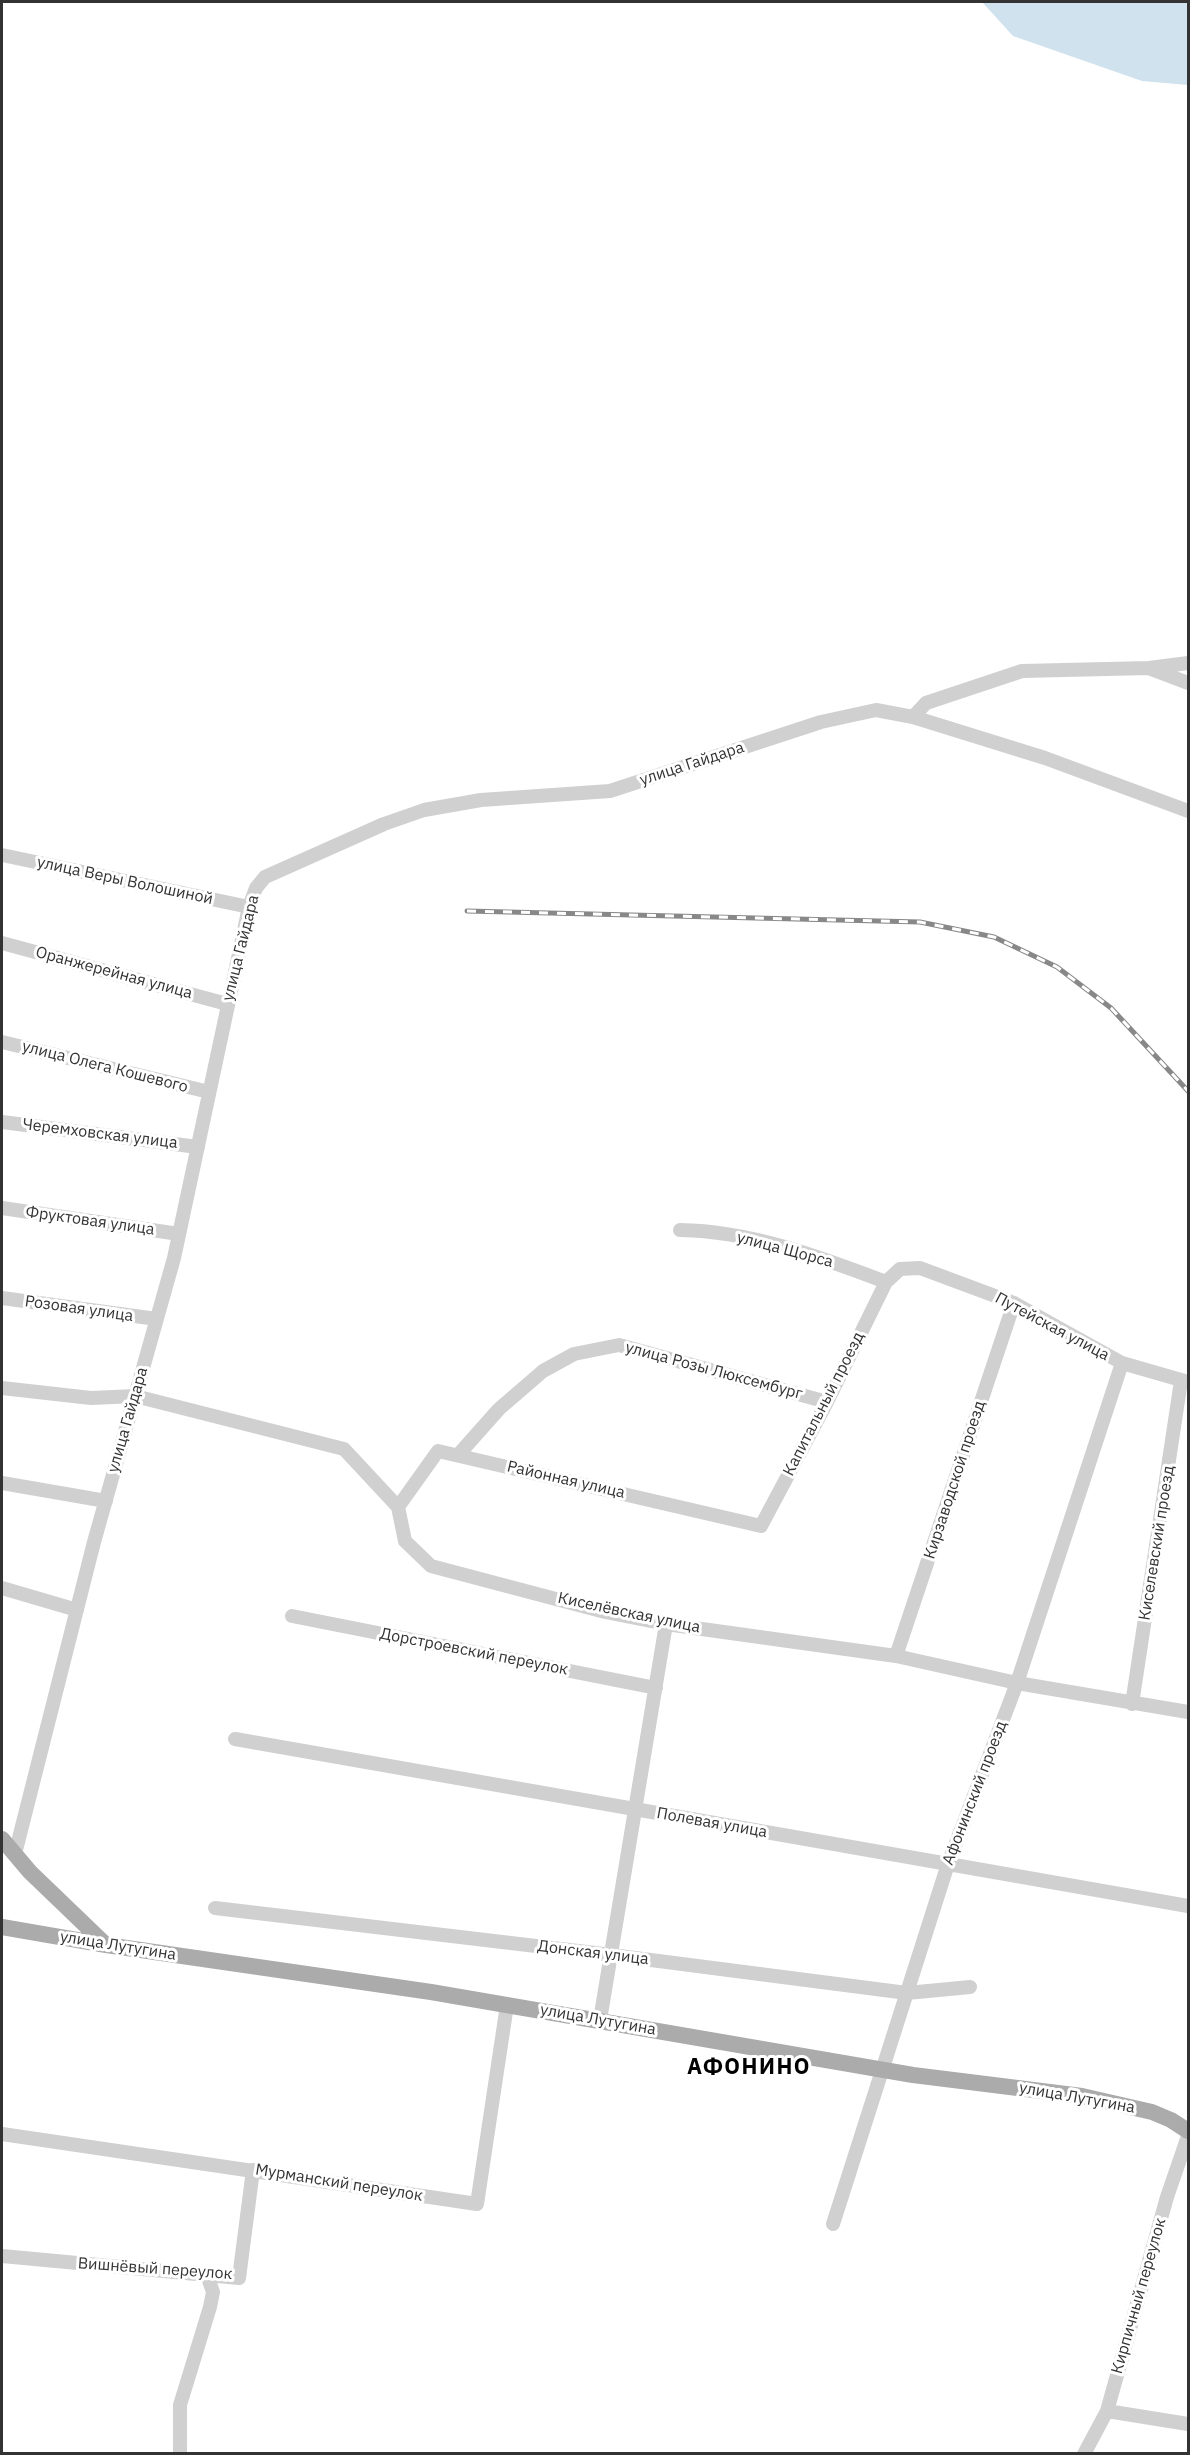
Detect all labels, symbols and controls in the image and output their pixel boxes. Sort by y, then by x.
street label: улица Гайдара [637,738,747,790]
street label: улица Веры Волошиной [35,853,215,909]
street label: улица Гайдара [219,893,263,1003]
street label: Оранжерейная улица [34,943,194,1003]
street label: улица Олега Кошевого [20,1037,190,1097]
street label: Черемховская улица [21,1115,179,1153]
street label: Фруктовая улица [24,1202,156,1240]
street label: улица Щорса [735,1228,835,1272]
street label: Путейская улица [992,1289,1112,1365]
street label: Розовая улица [24,1292,134,1326]
street label: Капитальный проезд [779,1329,869,1479]
street label: улица Розы Люксембург [623,1338,805,1404]
street label: улица Гайдара [104,1365,152,1475]
street label: Кирзаводской проезд [920,1398,990,1562]
street label: Районная улица [505,1457,627,1503]
street label: Киселевский проезд [1135,1464,1179,1622]
street label: Киселёвская улица [556,1589,702,1637]
street label: Дорстроевский переулок [378,1624,570,1680]
street label: Афонинский проезд [939,1718,1011,1868]
street label: Полевая улица [655,1804,769,1842]
street label: улица Лутугина [59,1927,177,1965]
street label: Донская улица [536,1937,650,1969]
street label: улица Лутугина [539,2000,657,2040]
district label: АФОНИНО [687,2055,811,2081]
street label: улица Лутугина [1018,2078,1136,2118]
street label: Мурманский переулок [254,2160,424,2206]
street label: Кирпичный переулок [1108,2216,1170,2376]
street label: Вишнёвый переулок [77,2254,233,2284]

